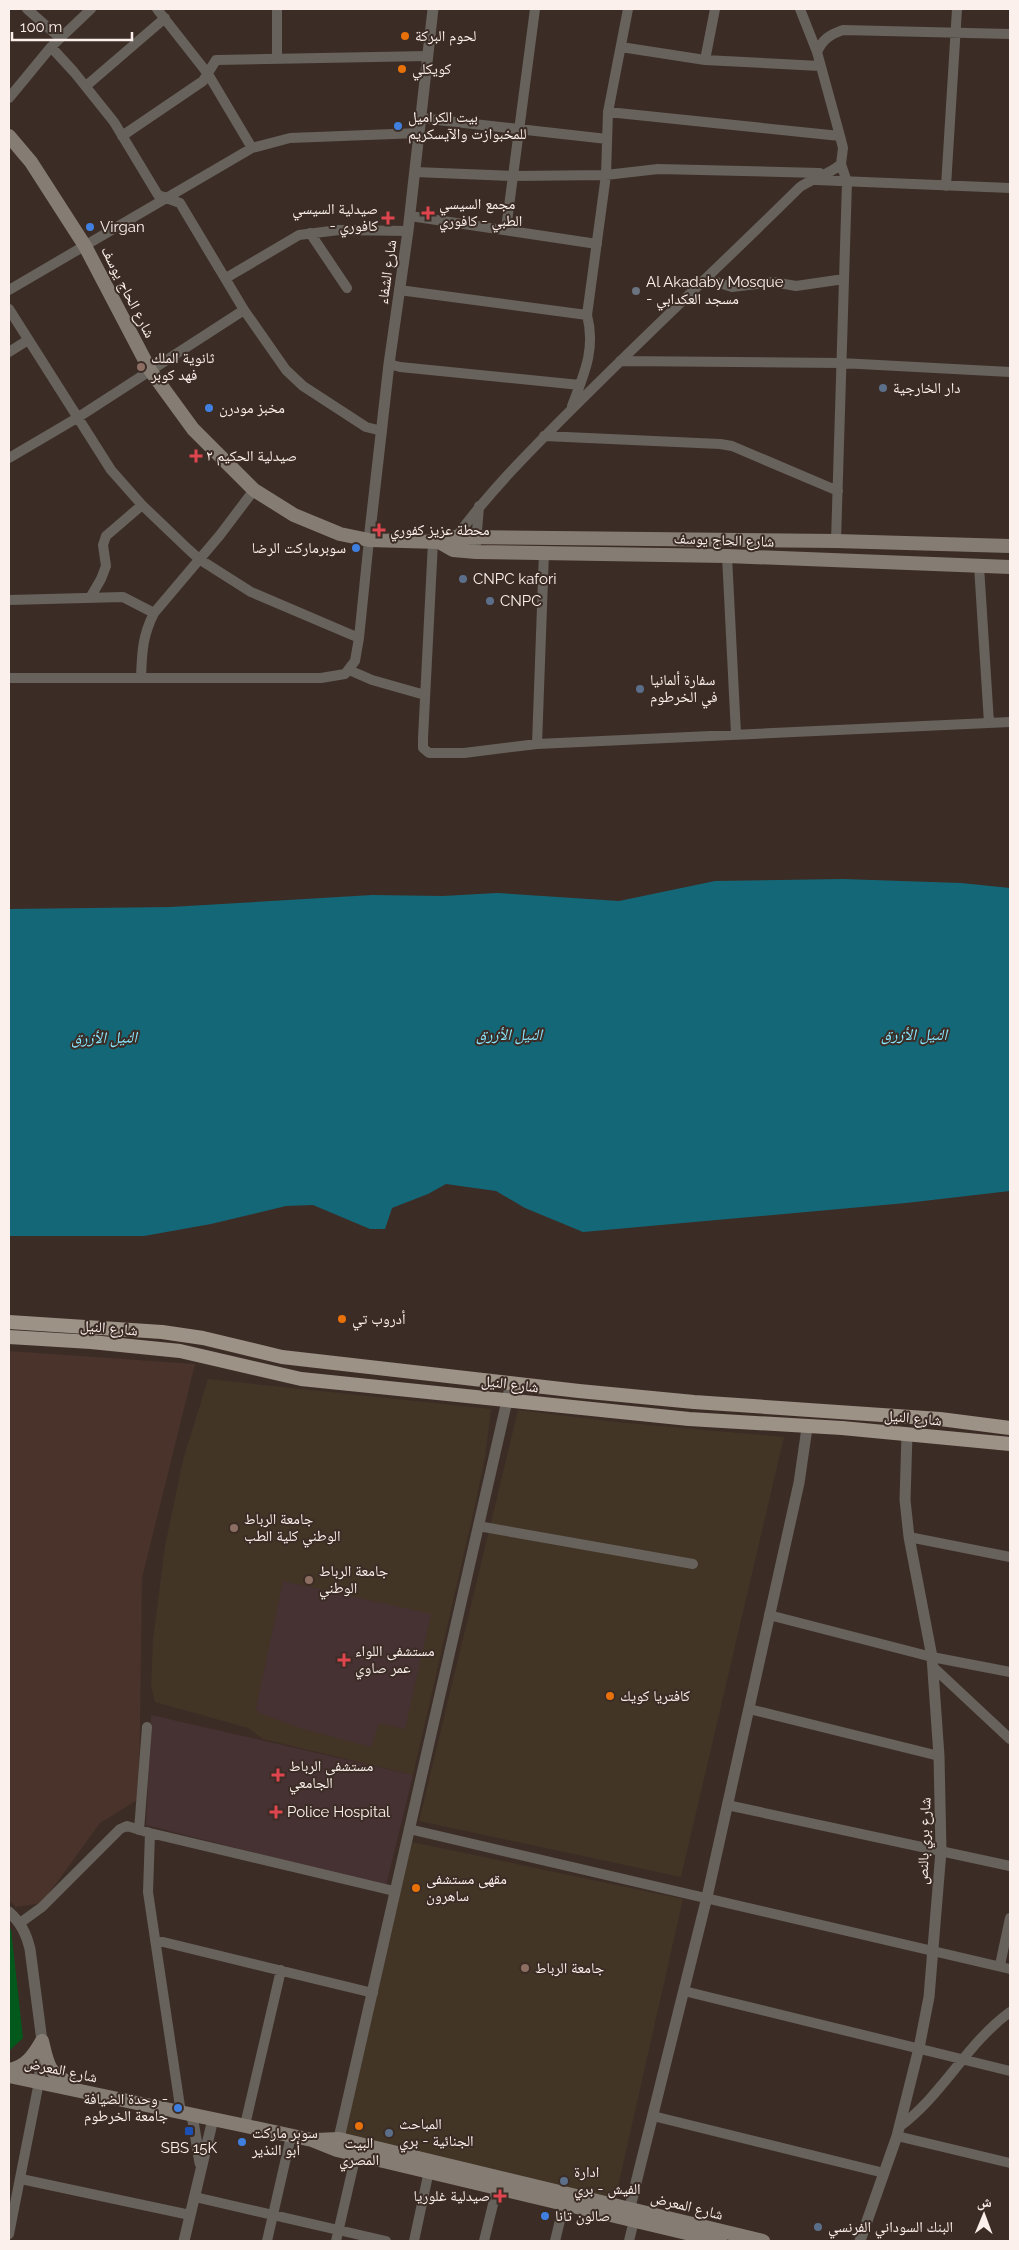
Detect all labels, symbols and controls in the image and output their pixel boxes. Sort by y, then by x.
scale bar [12,10,132,42]
text: 100 m [20,18,62,36]
place label: لحوم البركة [415,27,477,46]
marker: لحوم البركة [399,30,411,42]
place label: كويكلي [412,60,451,81]
marker: كويكلي [396,63,408,75]
place label: بيت الكراميل للمخبوازت والآيسكريم [408,108,527,144]
marker: بيت الكراميل للمخبوازت والآيسكريم [392,120,404,132]
place label: مجمع السيسي الطبي - كافوري [439,195,522,233]
place label: صيدلية السيسي - كافوري [292,200,378,238]
marker: مجمع السيسي الطبي - كافوري [421,206,435,220]
marker: صيدلية السيسي - كافوري [382,212,394,224]
place label: Virgan [100,218,145,236]
marker: Virgan [84,221,96,233]
street label: شارع الشفاء [374,238,401,306]
street label: شارع الحاج يوسف [96,243,159,341]
place label: Al Akadaby Mosque - مسجد العكدابي [646,273,784,311]
marker: Al Akadaby Mosque - مسجد العكدابي [630,285,642,297]
place label: ثانوية الملك فهد كوبر [150,349,215,384]
marker: ثانوية الملك فهد كوبر [135,361,147,373]
place label: دار الخارجية [893,379,960,397]
marker: دار الخارجية [877,382,889,394]
place label: مخبز مودرن [219,399,285,418]
marker: مخبز مودرن [203,402,215,414]
place label: صيدلية الحكيم ٢ [206,447,297,466]
marker: صيدلية الحكيم ٢ [190,450,202,462]
place label: محطة عزيز كفوري [390,521,490,542]
marker: محطة عزيز كفوري [372,523,386,537]
street label: شارع الحاج يوسف [673,529,775,552]
place label: سوبرماركت الرضا [252,539,346,557]
marker: سوبرماركت الرضا [350,542,362,554]
place label: CNPC kafori [473,570,557,588]
marker: CNPC kafori [457,573,469,585]
place label: CNPC [500,592,542,610]
marker: CNPC [484,595,496,607]
place label: سفارة ألمانيا في الخرطوم [650,671,718,709]
marker: سفارة ألمانيا في الخرطوم [634,683,646,695]
water label: النيل الأزرق [476,1025,544,1045]
water label: النيل الأزرق [881,1025,949,1045]
water label: النيل الأزرق [71,1027,139,1049]
place label: أدروب تي [352,1310,406,1331]
marker: أدروب تي [336,1313,348,1325]
street label: شارع النيل [79,1317,139,1340]
street label: شارع النيل [480,1372,540,1397]
street label: شارع النيل [883,1407,943,1430]
place label: جامعة الرباط الوطني كلية الطب [244,1510,341,1548]
marker: جامعة الرباط الوطني كلية الطب [228,1522,240,1534]
place label: جامعة الرباط الوطني [319,1562,389,1600]
marker: جامعة الرباط الوطني [303,1574,315,1586]
place label: مستشفى اللواء عمر صاوي [355,1642,435,1680]
marker: مستشفى اللواء عمر صاوي [337,1653,351,1667]
place label: كافتريا كويك [620,1687,690,1705]
marker: كافتريا كويك [604,1690,616,1702]
place label: مستشفى الرباط الجامعي [289,1757,373,1795]
marker: مستشفى الرباط الجامعي [271,1768,285,1782]
street label: شارع بري بالنص [913,1797,937,1885]
place label: Police Hospital [287,1803,391,1821]
marker: Police Hospital [269,1805,283,1819]
place label: مقهى مستشفى ساهرون [426,1870,507,1906]
marker: مقهى مستشفى ساهرون [410,1882,422,1894]
place label: جامعة الرباط [535,1959,605,1977]
marker: جامعة الرباط [519,1962,531,1974]
street label: شارع المعرض [23,2054,99,2088]
place label: وحدة الضيافة - جامعة الخرطوم [84,2090,168,2126]
marker: وحدة الضيافة - جامعة الخرطوم [172,2102,184,2114]
place label: المباحث الجنائية - بري [399,2115,474,2153]
marker: البيت المصري [353,2120,365,2132]
place label: سوبر ماركت أبو النذير [251,2124,318,2159]
marker: SBS 15K [183,2125,195,2137]
marker: المباحث الجنائية - بري [383,2127,395,2139]
place label: البيت المصري [339,2134,379,2172]
marker: سوبر ماركت أبو النذير [236,2136,248,2148]
place label: SBS 15K [161,2139,217,2157]
place label: ادارة الفيش - بري [574,2163,641,2201]
marker: ادارة الفيش - بري [558,2175,570,2187]
place label: صيدلية غلوريا [414,2187,490,2205]
street label: شارع المعرض [649,2188,725,2225]
marker: صيدلية غلوريا [494,2190,506,2202]
north arrow [959,2190,1009,2240]
text: ش [977,2194,992,2211]
place label: صالون تانا [555,2207,610,2226]
marker: صالون تانا [539,2210,551,2222]
place label: البنك السوداني الفرنسي [828,2218,953,2239]
marker: البنك السوداني الفرنسي [812,2221,824,2233]

